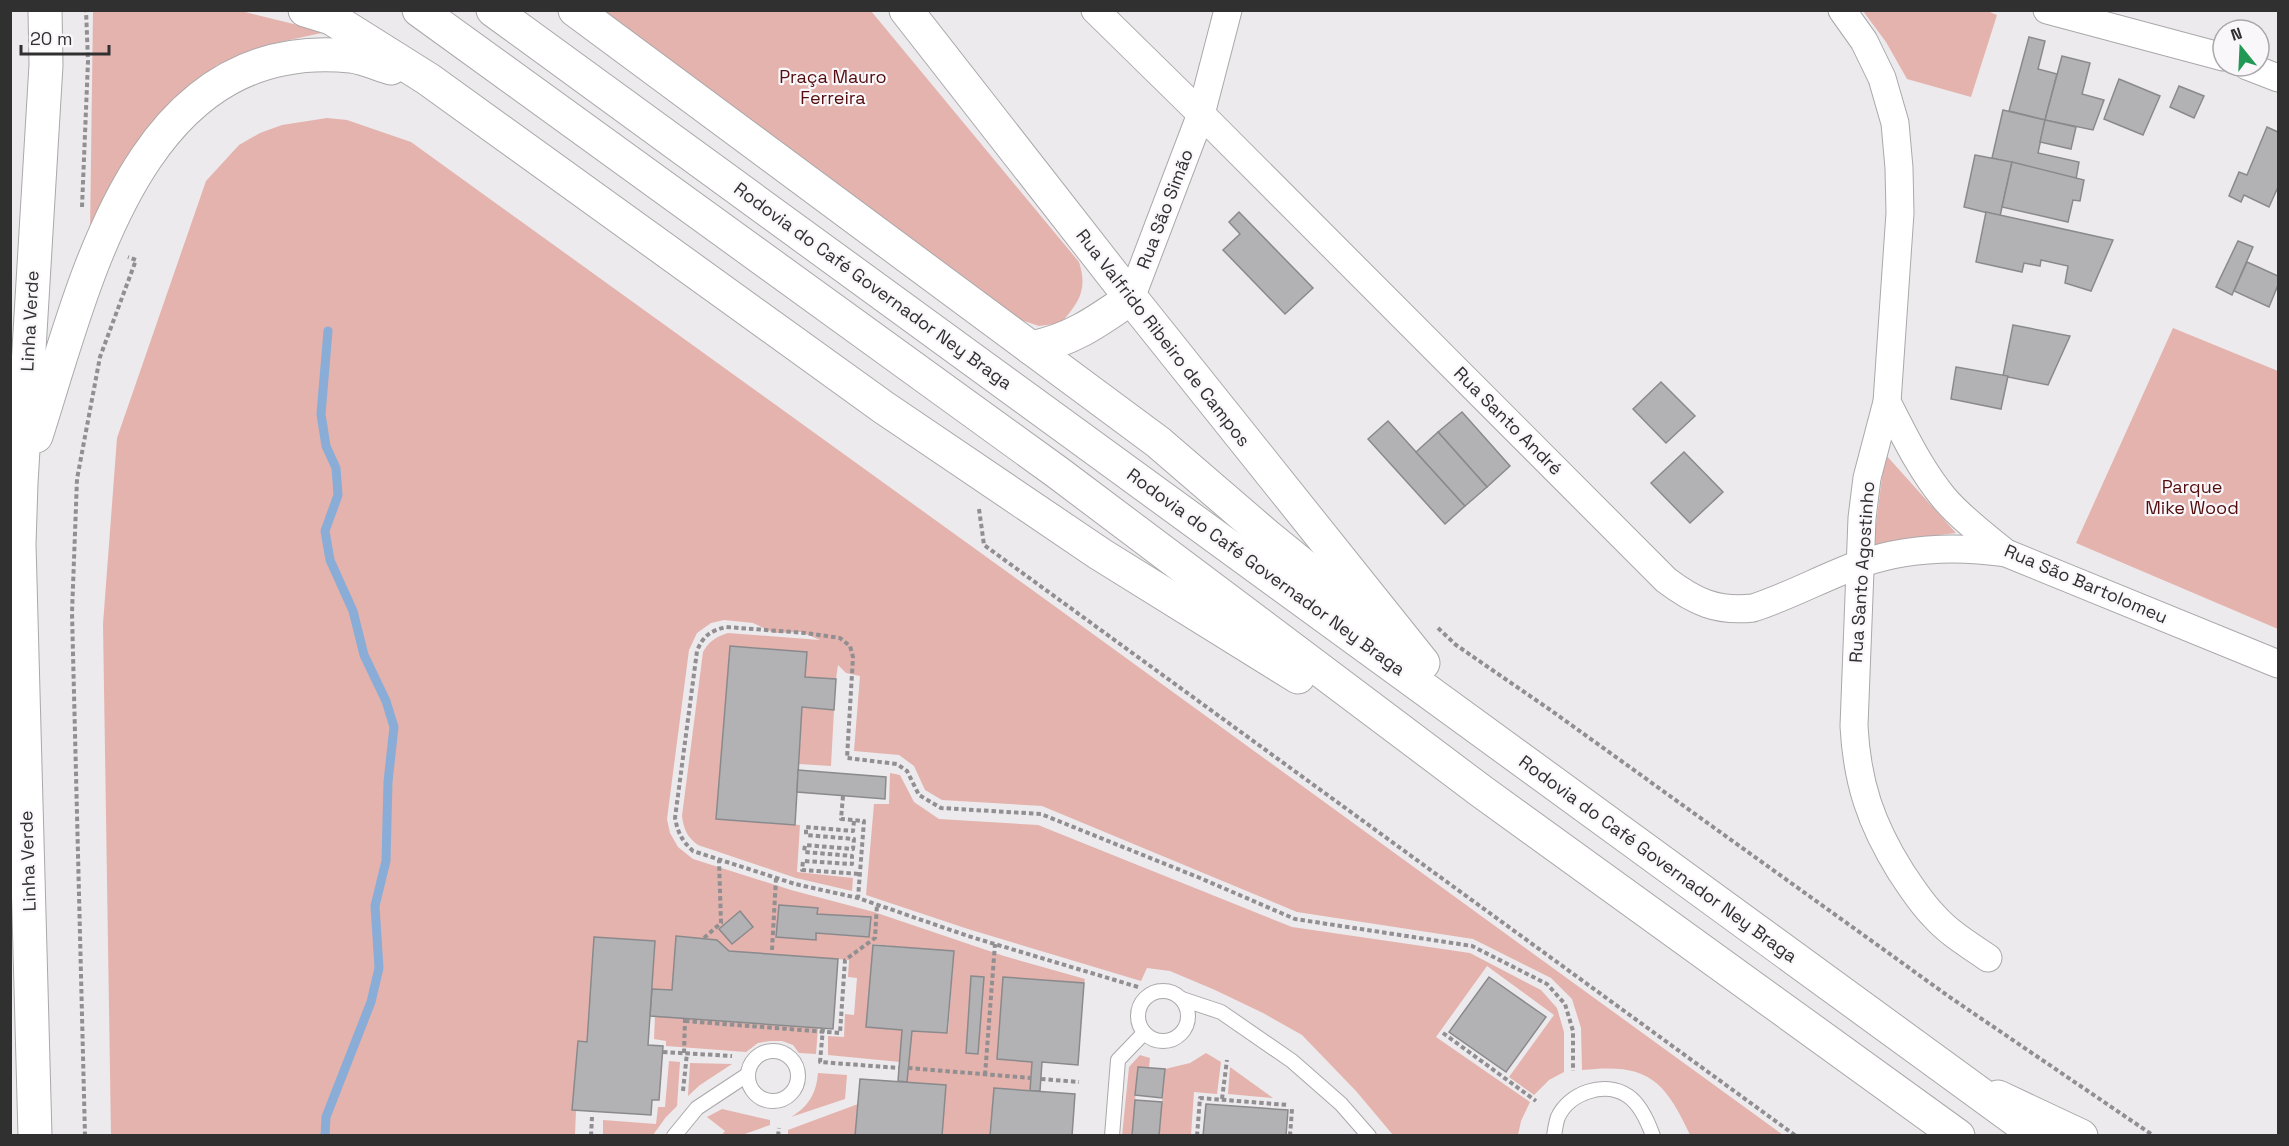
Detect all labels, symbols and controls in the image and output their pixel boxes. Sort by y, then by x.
scale bar [21,18,110,56]
north arrow [2211,18,2271,78]
text: N [2228,23,2245,46]
text: 20 m [30,27,73,50]
park label: Praça Mauro Ferreira [779,65,887,109]
street label: Rua São Simão [1131,146,1198,272]
street label: Rodovia do Café Governador Ney Braga [730,177,1017,394]
street label: Rua Valfrido Ribeiro de Campos [1071,224,1256,451]
street label: Linha Verde [15,270,44,372]
street label: Rua Santo André [1449,362,1567,480]
street label: Rodovia do Café Governador Ney Braga [1123,463,1410,680]
park label: Parque Mike Wood [2145,475,2239,519]
street label: Rua Santo Agostinho [1844,480,1879,664]
street label: Rua São Bartolomeu [2001,539,2171,628]
street label: Rodovia do Café Governador Ney Braga [1515,750,1802,967]
street label: Linha Verde [14,810,41,912]

